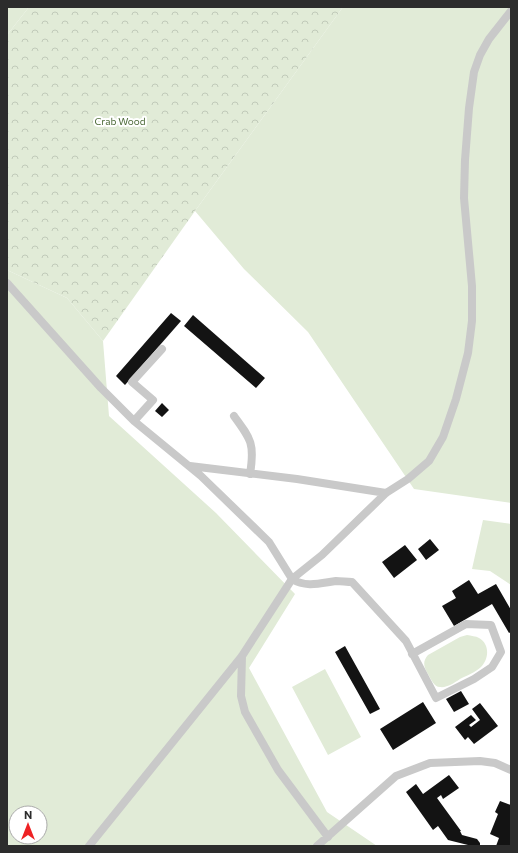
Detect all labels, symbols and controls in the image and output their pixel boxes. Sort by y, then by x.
park label: Crab Wood [94,115,146,127]
north arrow [8,805,48,845]
text: N [24,808,32,821]

